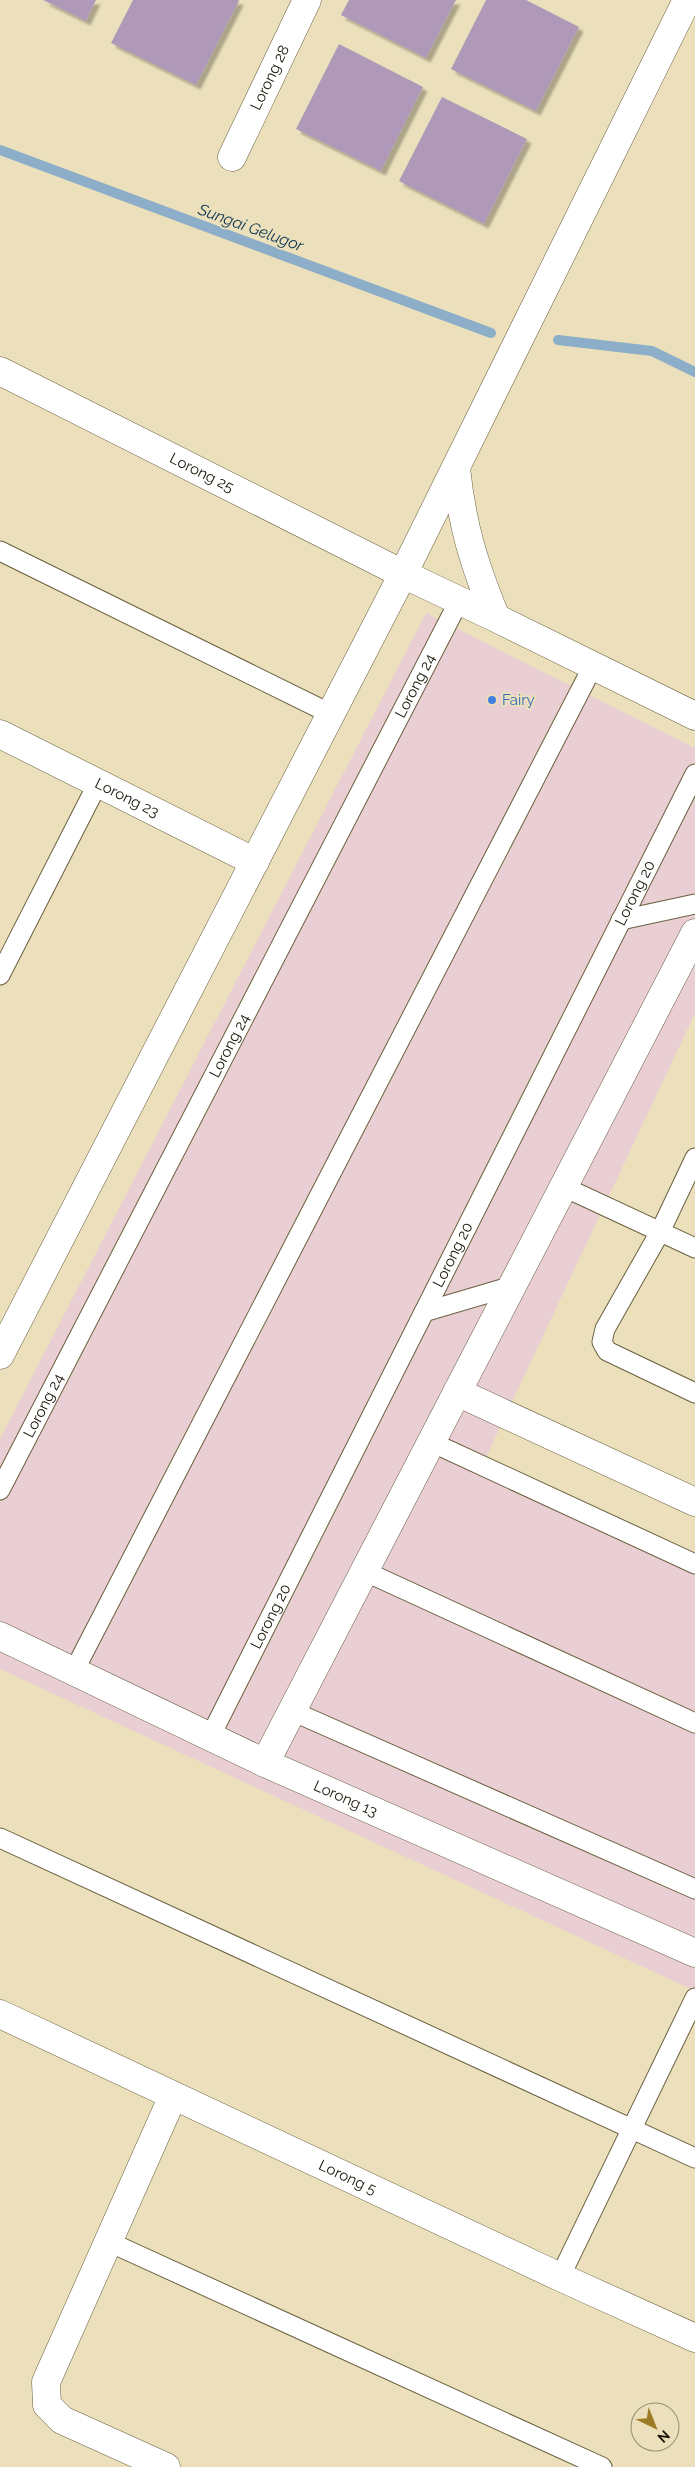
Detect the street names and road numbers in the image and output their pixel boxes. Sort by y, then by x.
street label: Lorong 28 [247,42,293,113]
street label: Lorong 25 [167,449,237,496]
street label: Lorong 24 [391,651,439,721]
street label: Lorong 23 [92,774,162,821]
street label: Lorong 20 [611,858,659,928]
street label: Lorong 24 [205,1011,253,1081]
street label: Lorong 20 [429,1219,477,1290]
street label: Lorong 24 [20,1371,67,1441]
street label: Lorong 20 [247,1581,295,1652]
street label: Lorong 13 [311,1777,380,1821]
street label: Lorong 5 [316,2156,379,2198]

